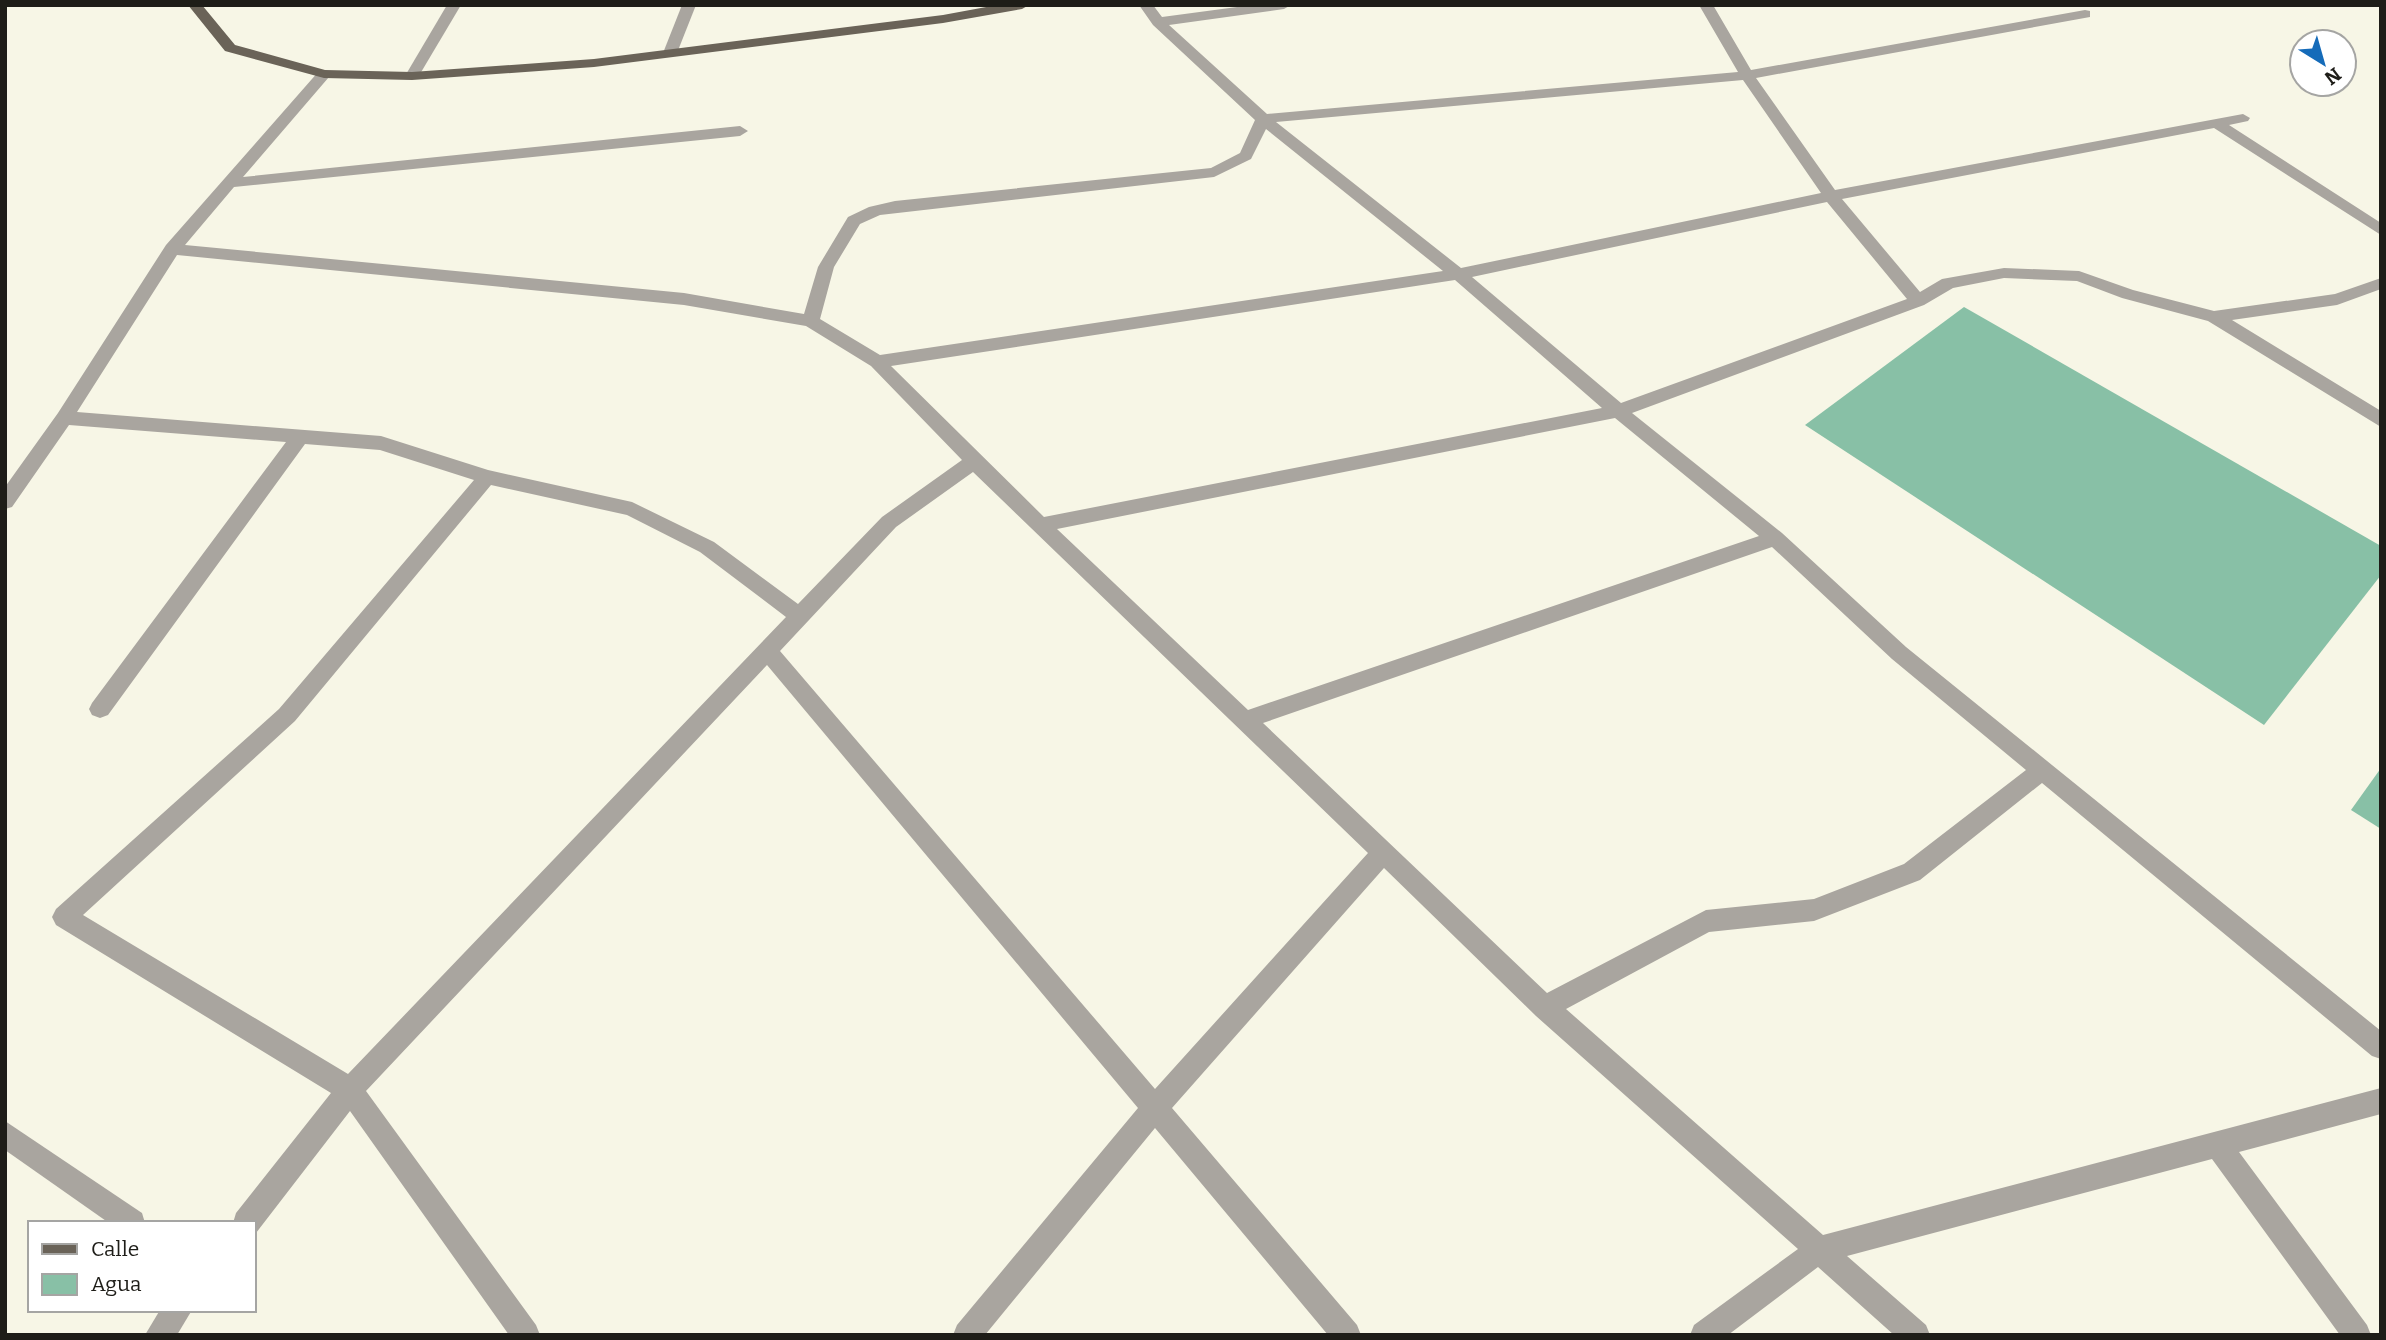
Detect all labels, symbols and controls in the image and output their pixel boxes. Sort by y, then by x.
north arrow [2288,28,2358,98]
text: N [2320,63,2346,90]
legend [28,1221,256,1312]
text: Calle [91,1236,139,1262]
text: Agua [91,1271,142,1297]

